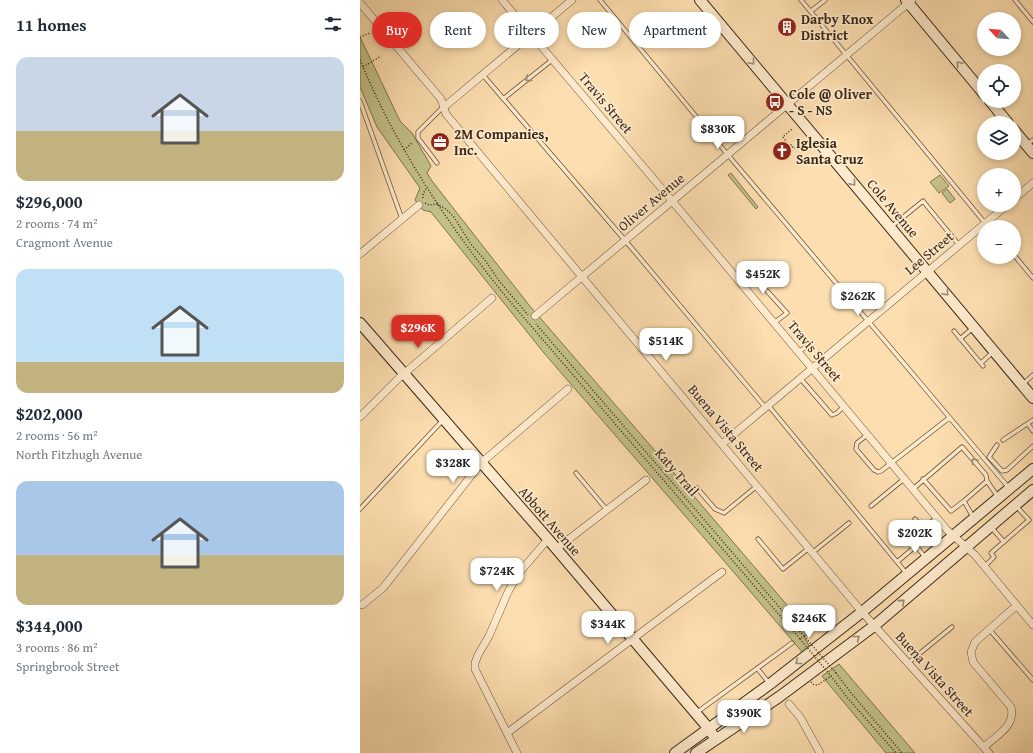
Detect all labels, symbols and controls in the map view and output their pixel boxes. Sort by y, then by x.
place label: Darby Knox District [801,9,874,45]
text: 11 homes [16,12,87,37]
chip: Buy [372,12,422,48]
chip: Rent [430,12,486,48]
chip: Filters [494,12,559,48]
chip: New [567,12,621,48]
chip: Apartment [629,12,721,48]
north arrow [977,12,1021,56]
map controls [977,12,1021,264]
icon: filters [322,13,344,35]
building icon: Darby Knox District [776,16,798,38]
one-way arrow [747,58,754,65]
one-way arrow [957,61,964,69]
button: locate [977,64,1021,108]
street label: Travis Street [574,68,638,138]
one-way arrow [525,75,532,82]
icon: home [144,83,216,155]
place label: Cole @ Oliver - S - NS [789,84,873,120]
bus stop icon: Cole @ Oliver - S - NS [764,91,786,113]
pin: $830K [690,116,746,150]
button: layers [977,116,1021,160]
text: $830K [700,119,736,138]
place label: 2M Companies, Inc. [454,124,548,160]
office icon: 2M Companies, Inc. [429,131,451,153]
place label: Iglesia Santa Cruz [796,133,864,169]
church icon: Iglesia Santa Cruz [771,140,793,162]
street label: Oliver Avenue [613,168,689,236]
button: + [977,168,1021,212]
street label: Cole Avenue [862,174,924,242]
one-way arrow [849,179,856,186]
text: $296,000 [16,189,82,214]
text: 2 rooms · 74 m² [16,214,98,233]
button: − [977,220,1021,264]
street label: Lee Street [900,227,958,279]
text: Cragmont Avenue [16,233,113,252]
pin: $452K [735,261,791,295]
text: $452K [745,264,781,283]
pin: $262K [830,283,886,317]
text: $262K [840,286,876,305]
one-way arrow [942,289,949,296]
icon: home [144,295,216,367]
pin: $296K [390,315,446,349]
street label: Travis Street [783,316,847,386]
text: $296K [400,318,436,337]
pin: $514K [638,328,694,362]
text: $514K [648,331,684,350]
street label: Buena Vista Street [684,380,769,476]
text: $202,000 [16,401,82,426]
text: 2 rooms · 56 m² [16,426,98,445]
street label: Katy Trail [650,444,704,500]
text: North Fitzhugh Avenue [16,445,142,464]
pin: $328K [425,450,481,484]
text: $328K [435,453,471,472]
one-way arrow [972,458,979,466]
street label: Abbott Avenue [514,482,586,560]
icon: home [144,507,216,579]
pin: $202K [887,520,943,554]
text: $202K [897,523,933,542]
pin: $724K [469,558,525,592]
text: $724K [479,561,515,580]
one-way arrow [897,600,904,607]
pin: $246K [781,605,837,639]
text: $246K [791,608,827,627]
pin: $344K [580,611,636,645]
text: $344,000 [16,613,82,638]
text: $344K [590,614,626,633]
street label: Buena Vista Street [891,627,979,721]
one-way arrow [853,636,860,643]
text: 3 rooms · 86 m² [16,638,98,657]
text: Springbrook Street [16,657,120,676]
one-way arrow [795,657,802,664]
pin: $390K [716,700,772,734]
text: $390K [726,703,762,722]

